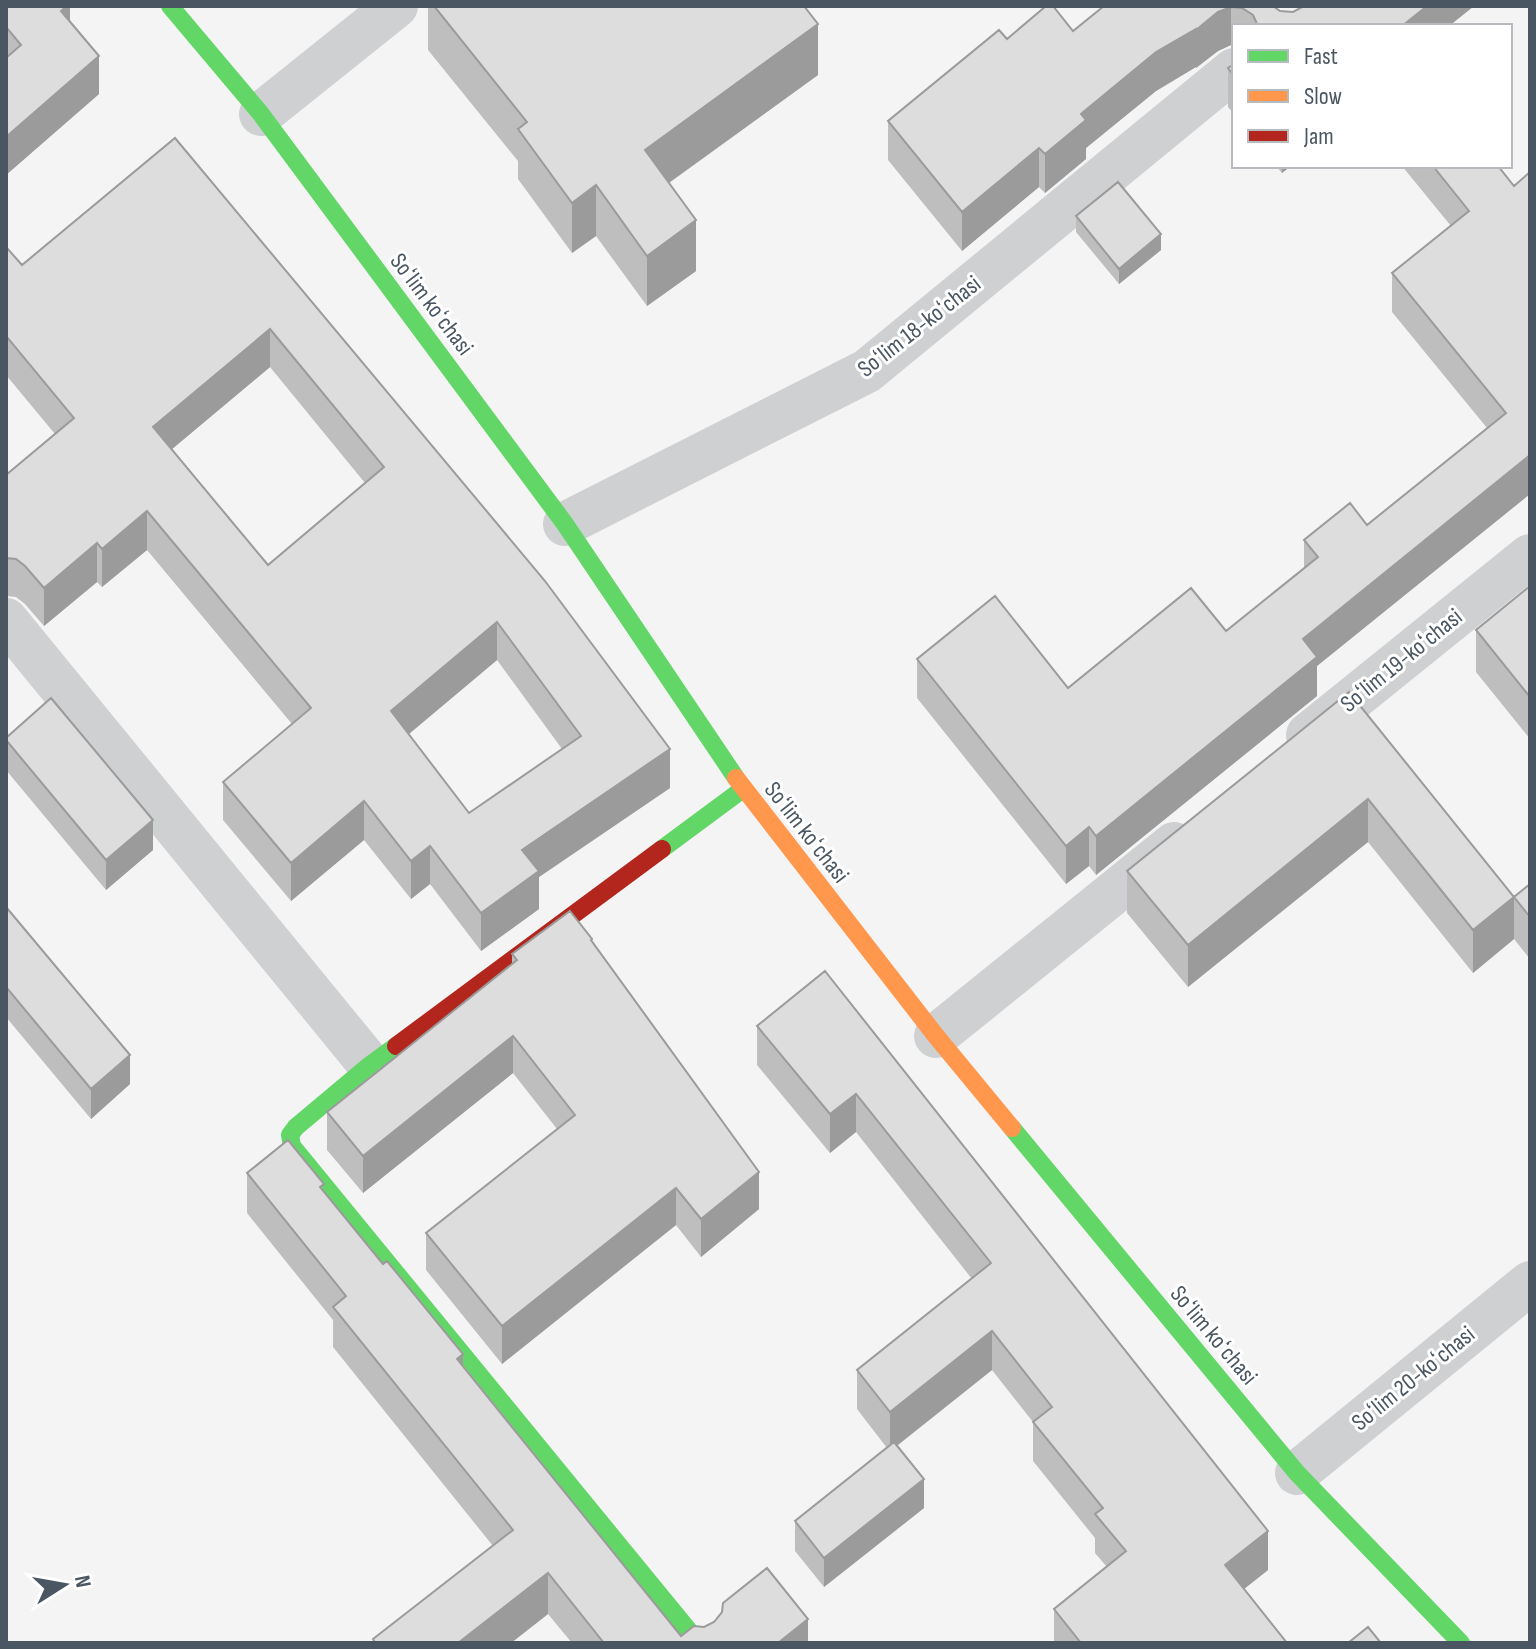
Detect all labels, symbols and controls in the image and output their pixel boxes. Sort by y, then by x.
legend [1232,24,1512,168]
text: Fast [1304,42,1338,71]
text: Slow [1304,82,1342,111]
text: Jam [1303,122,1334,151]
street label: Soʻlim koʻchasi [384,247,479,361]
street label: Soʻlim 18-koʻchasi [852,269,987,383]
street label: Soʻlim 19-koʻchasi [1335,602,1468,718]
street label: Soʻlim koʻchasi [758,776,855,889]
street label: Soʻlim koʻchasi [1164,1280,1263,1391]
street label: Soʻlim 20-koʻchasi [1346,1320,1481,1437]
north arrow [24,1545,104,1625]
text: N [68,1573,97,1590]

